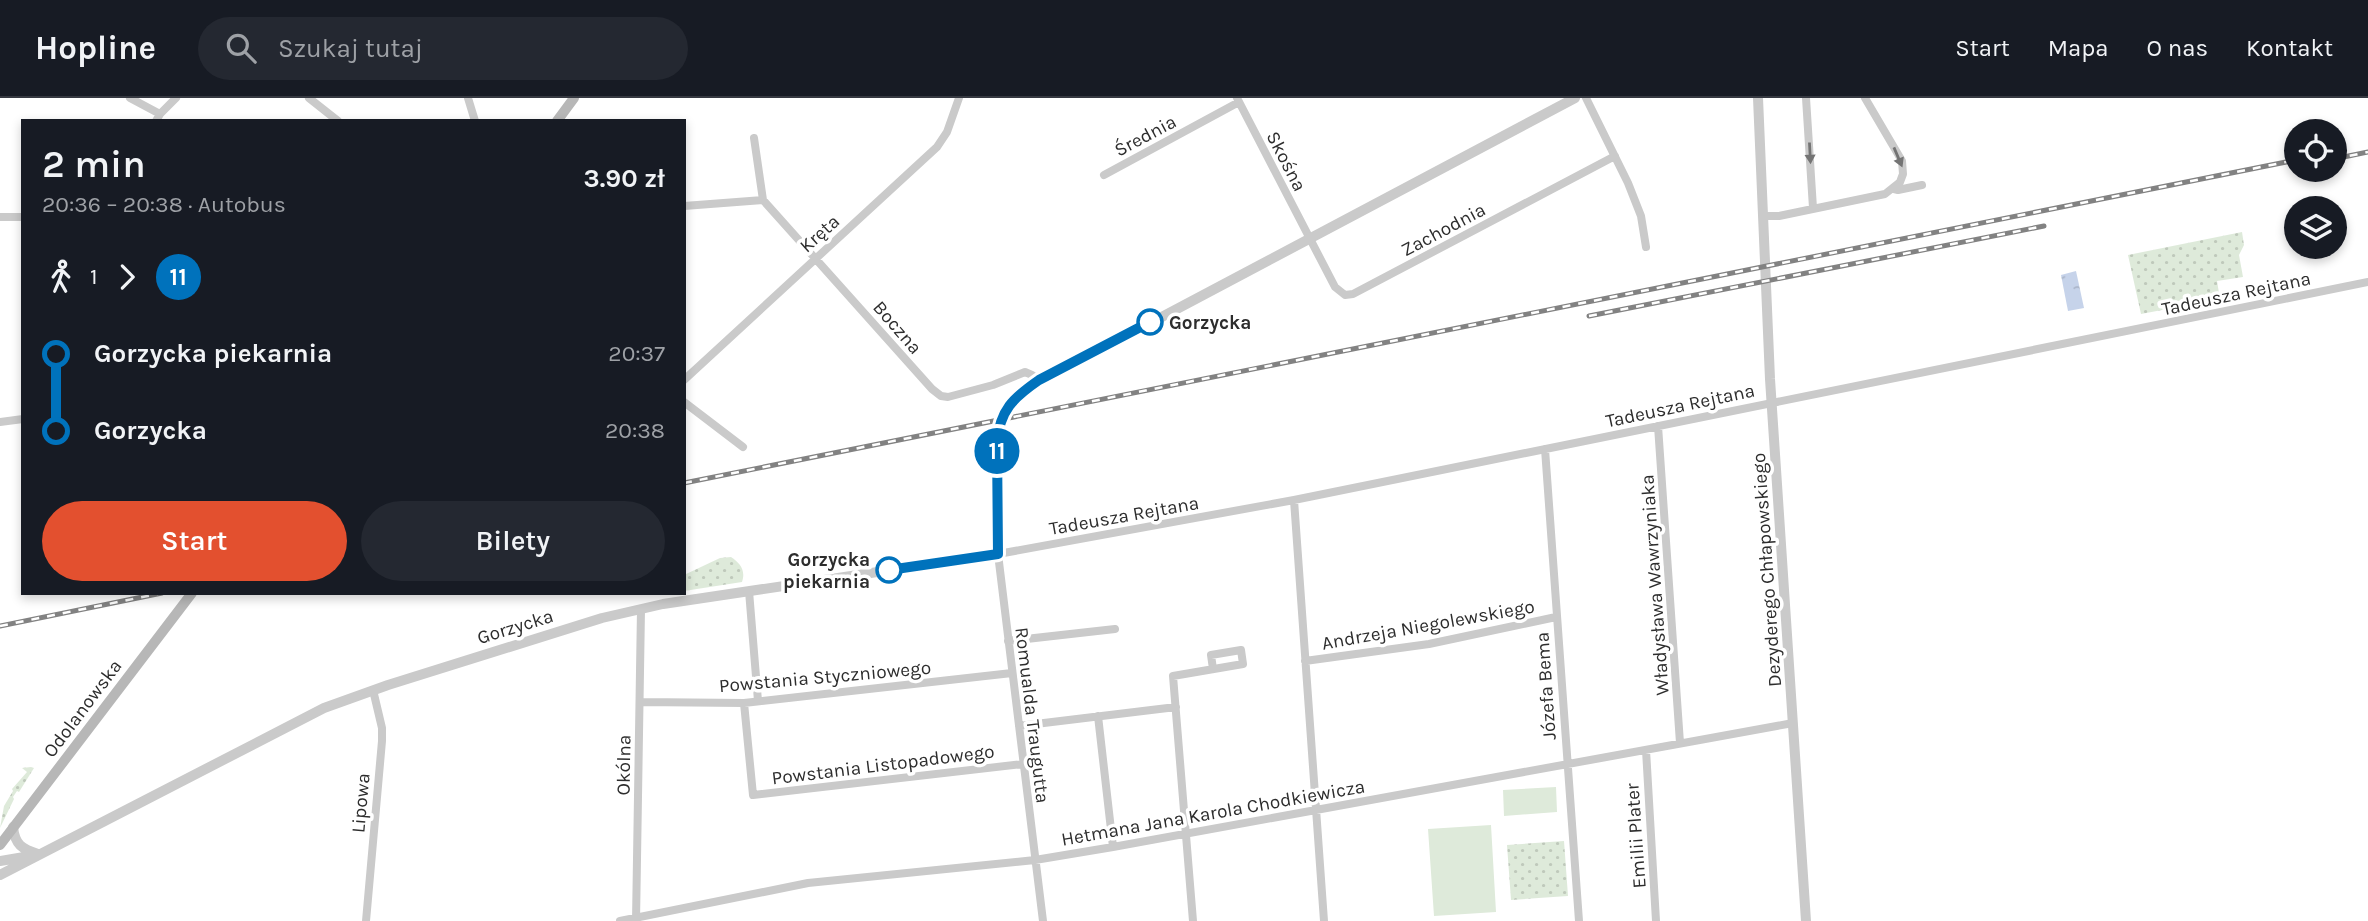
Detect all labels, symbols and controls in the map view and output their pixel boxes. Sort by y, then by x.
search box [198,17,688,80]
text: Hopline [35,29,156,67]
icon: search [222,29,260,67]
text: Szukaj tutaj [278,33,423,64]
text: Start [1955,34,2010,62]
text: Mapa [2048,34,2109,62]
text: O nas [2147,34,2208,62]
text: Kontakt [2246,34,2333,62]
street label: Średnia [1110,110,1180,161]
map controls [2284,119,2347,259]
button: locate [2284,119,2347,182]
street label: Skośna [1262,128,1311,195]
text: 2 min [42,142,146,187]
one-way arrow [1804,142,1815,164]
one-way arrow [1892,147,1904,167]
text: 3.90 zł [584,163,665,194]
text: 20:36 – 20:38 · Autobus [42,191,286,218]
button: layers [2284,196,2347,259]
street label: Zachodnia [1398,199,1489,261]
street label: Kręta [795,210,844,257]
icon: walk [42,258,80,296]
icon: forward [108,258,146,296]
text: 1 [90,263,98,290]
text: 11 [170,263,187,291]
street label: Tadeusza Rejtana [2160,267,2313,321]
street label: Boczna [868,297,926,359]
marker: Gorzycka [1137,309,1163,335]
place label: Gorzycka [1169,312,1251,334]
text: Gorzycka piekarnia [94,338,332,369]
text: 20:37 [608,340,665,367]
street label: Tadeusza Rejtana [1604,379,1757,433]
text: Gorzycka [94,415,207,446]
text: 20:38 [605,417,665,444]
line badge: 11 [965,428,1028,474]
text: 11 [988,437,1006,465]
street label: Dezyderego Chłapowskiego [1748,452,1786,688]
street label: Władysława Wawrzyniaka [1636,474,1674,696]
street label: Tadeusza Rejtana [1048,492,1201,540]
button: Start [42,501,347,581]
button: Bilety [361,501,665,581]
place label: Gorzycka piekarnia [783,549,870,593]
marker: Gorzycka piekarnia [876,557,902,583]
street label: Andrzeja Niegolewskiego [1320,595,1536,655]
street label: Gorzycka [475,605,556,649]
street label: Romualda Traugutta [1010,626,1054,804]
street label: Józefa Bema [1531,631,1561,741]
street label: Odolanowska [39,655,127,762]
street label: Powstania Styczniowego [718,657,932,697]
street label: Okólna [612,735,636,796]
street label: Powstania Listopadowego [770,740,996,790]
street label: Lipowa [347,772,375,834]
street label: Hetmana Jana Karola Chodkiewicza [1060,775,1367,851]
street label: Emilii Plater [1621,782,1651,889]

